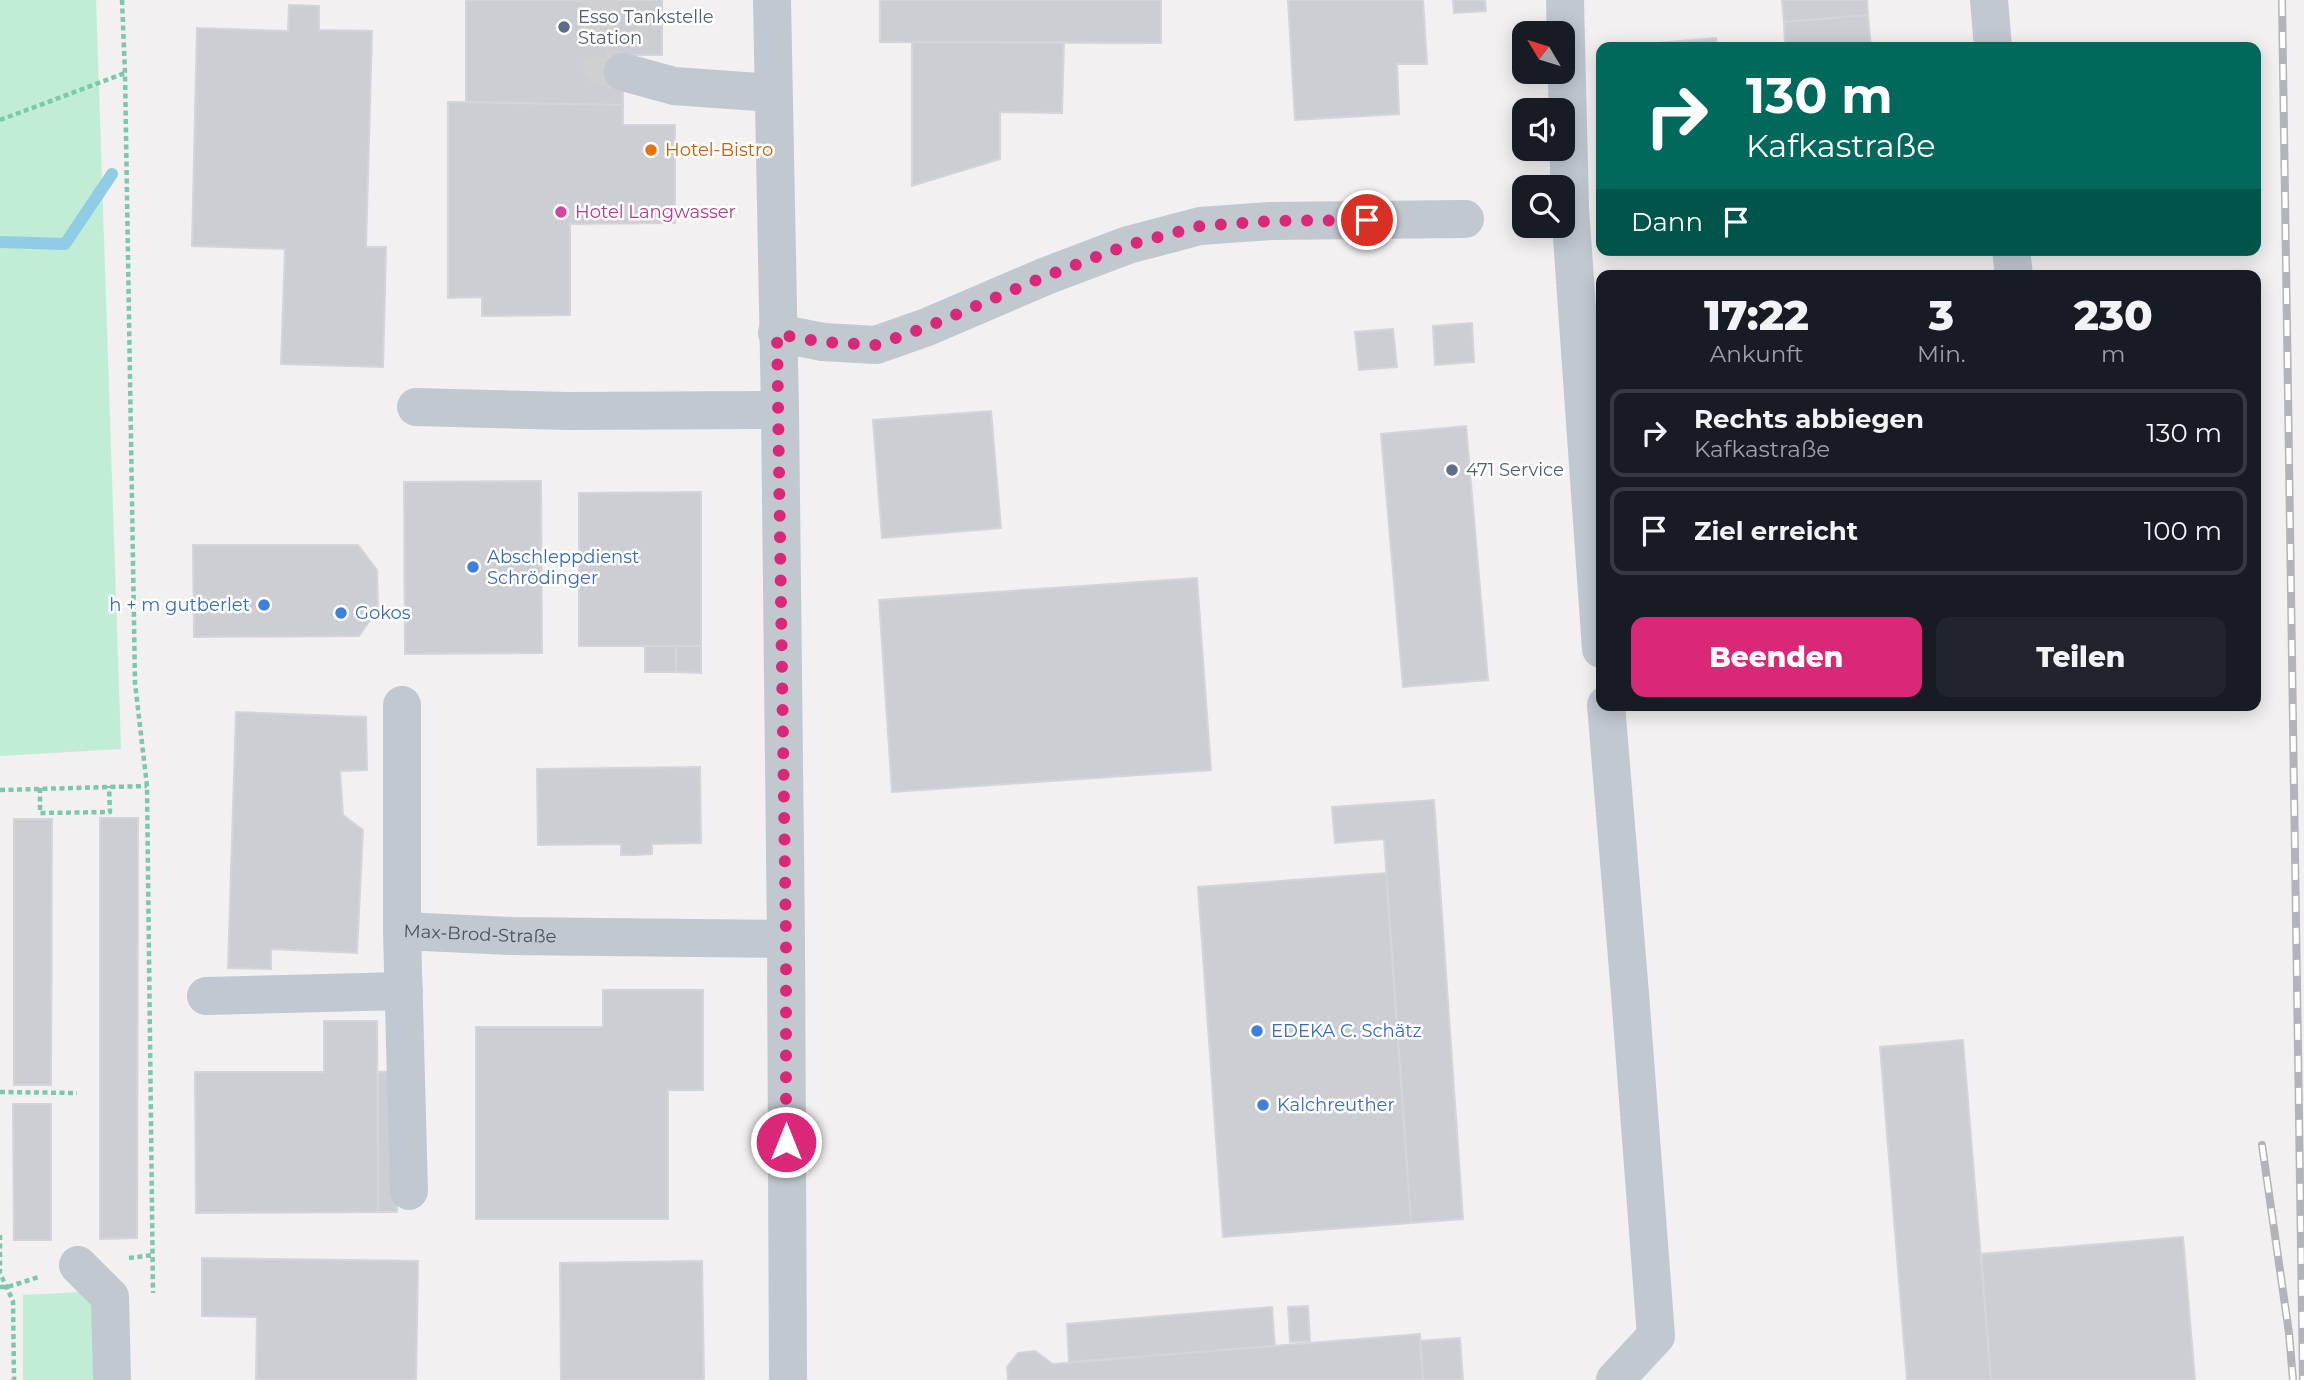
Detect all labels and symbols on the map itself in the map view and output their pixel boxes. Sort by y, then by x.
place label: Esso Tankstelle Station [578,6,714,49]
marker: Esso Tankstelle Station [556,19,572,35]
north arrow [1512,21,1575,84]
place label: Hotel-Bistro [665,139,773,161]
marker: Hotel-Bistro [643,142,659,158]
pin [1337,190,1397,250]
place label: Hotel Langwasser [575,201,736,223]
marker: Hotel Langwasser [553,204,569,220]
place label: 471 Service [1466,459,1564,481]
marker: 471 Service [1444,462,1460,478]
place label: Abschleppdienst Schrödinger [487,546,639,589]
marker: Abschleppdienst Schrödinger [465,559,481,575]
place label: h + m gutberlet [109,594,250,616]
marker: h + m gutberlet [256,597,272,613]
place label: Gokos [355,602,411,624]
marker: Gokos [333,605,349,621]
street label: Max-Brod-Straße [403,920,557,947]
place label: EDEKA C. Schätz [1271,1020,1422,1042]
marker: EDEKA C. Schätz [1249,1023,1265,1039]
place label: Kalchreuther [1277,1094,1395,1116]
marker: Kalchreuther [1255,1097,1271,1113]
position arrow [749,1105,823,1179]

